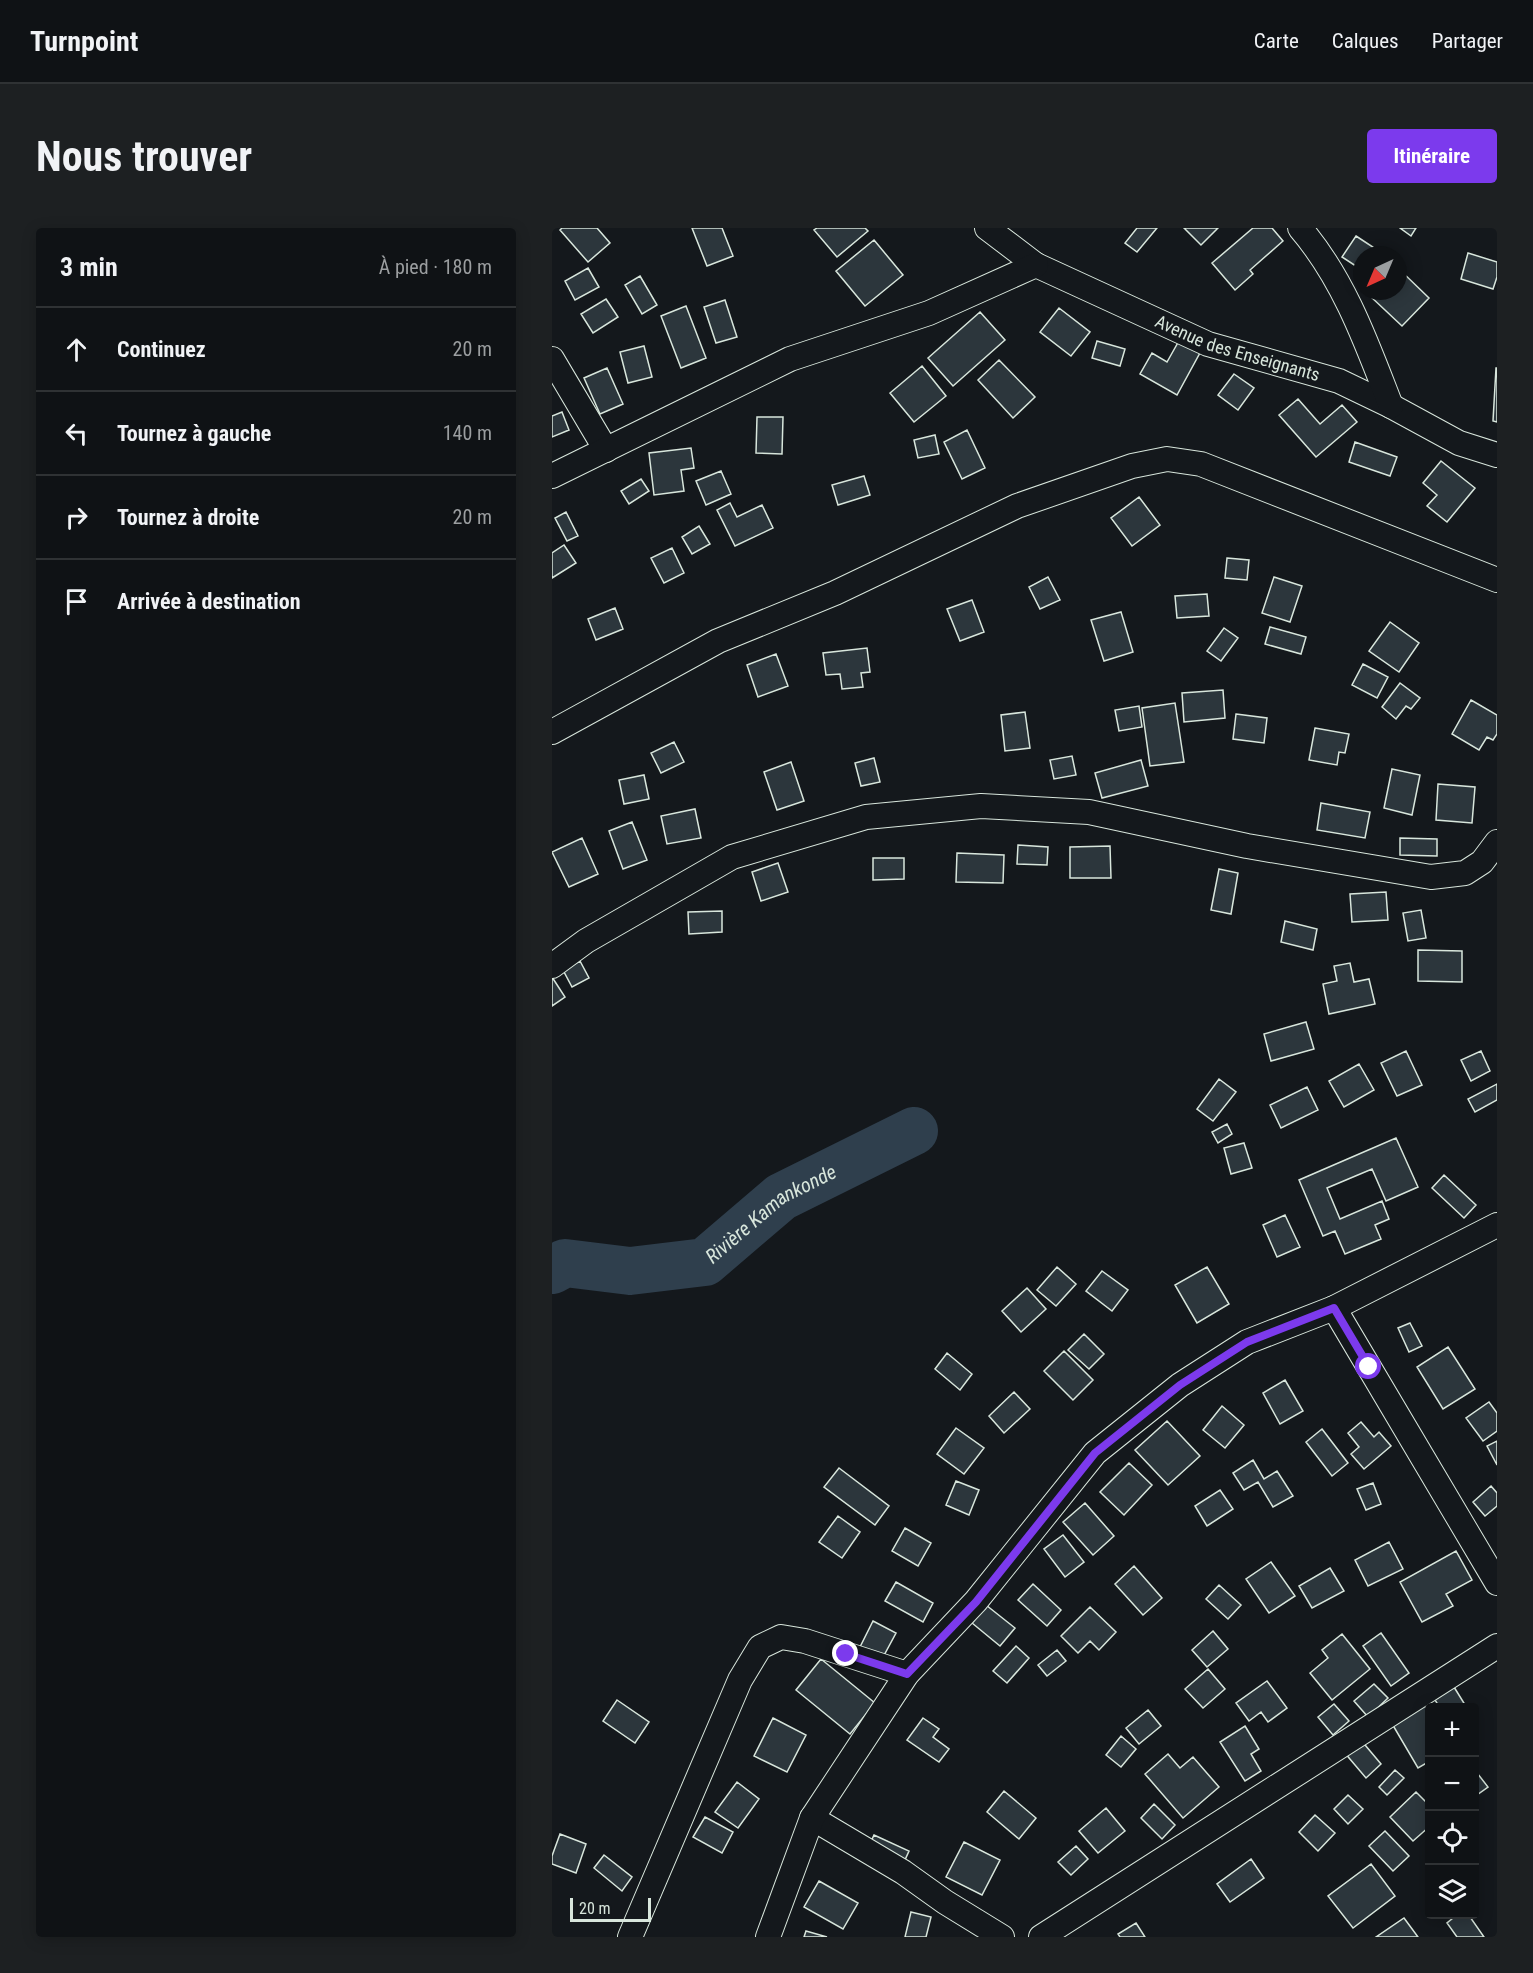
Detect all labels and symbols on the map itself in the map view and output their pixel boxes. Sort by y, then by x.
north arrow [1353,246,1407,300]
street label: Avenue des Enseignants [1152,310,1322,385]
water label: Rivière Kamankonde [700,1160,840,1268]
route start [1355,1353,1381,1379]
route end [832,1640,858,1666]
scale bar [570,1895,651,1922]

